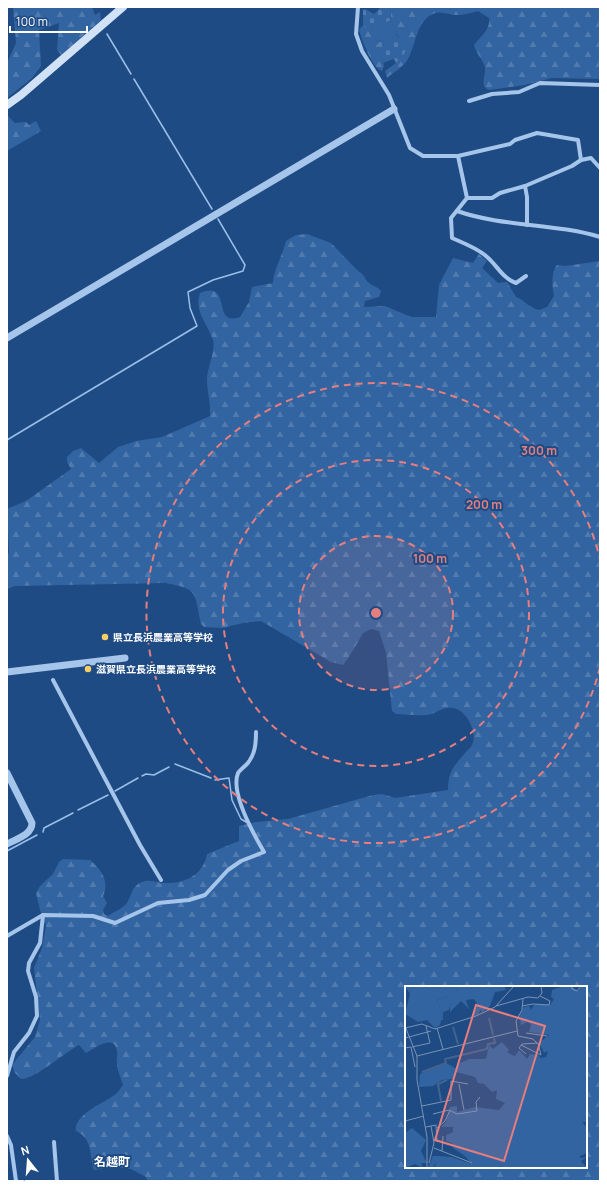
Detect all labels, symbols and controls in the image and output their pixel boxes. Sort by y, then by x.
scale bar [10,8,87,34]
text: 100 m [16,13,48,30]
text: 300 m [521,442,557,459]
text: 200 m [466,496,502,513]
text: 100 m [413,550,447,567]
centre of rings [369,606,383,620]
place label: 県立長浜農業高等学校 [113,630,213,644]
marker: 県立長浜農業高等学校 [100,632,110,642]
place label: 滋賀県立長浜農業高等学校 [96,662,216,676]
marker: 滋賀県立長浜農業高等学校 [83,664,93,674]
inset map [405,986,587,1168]
north arrow [8,1140,48,1180]
text: N [19,1142,31,1158]
district label: 名越町 [94,1153,130,1170]

